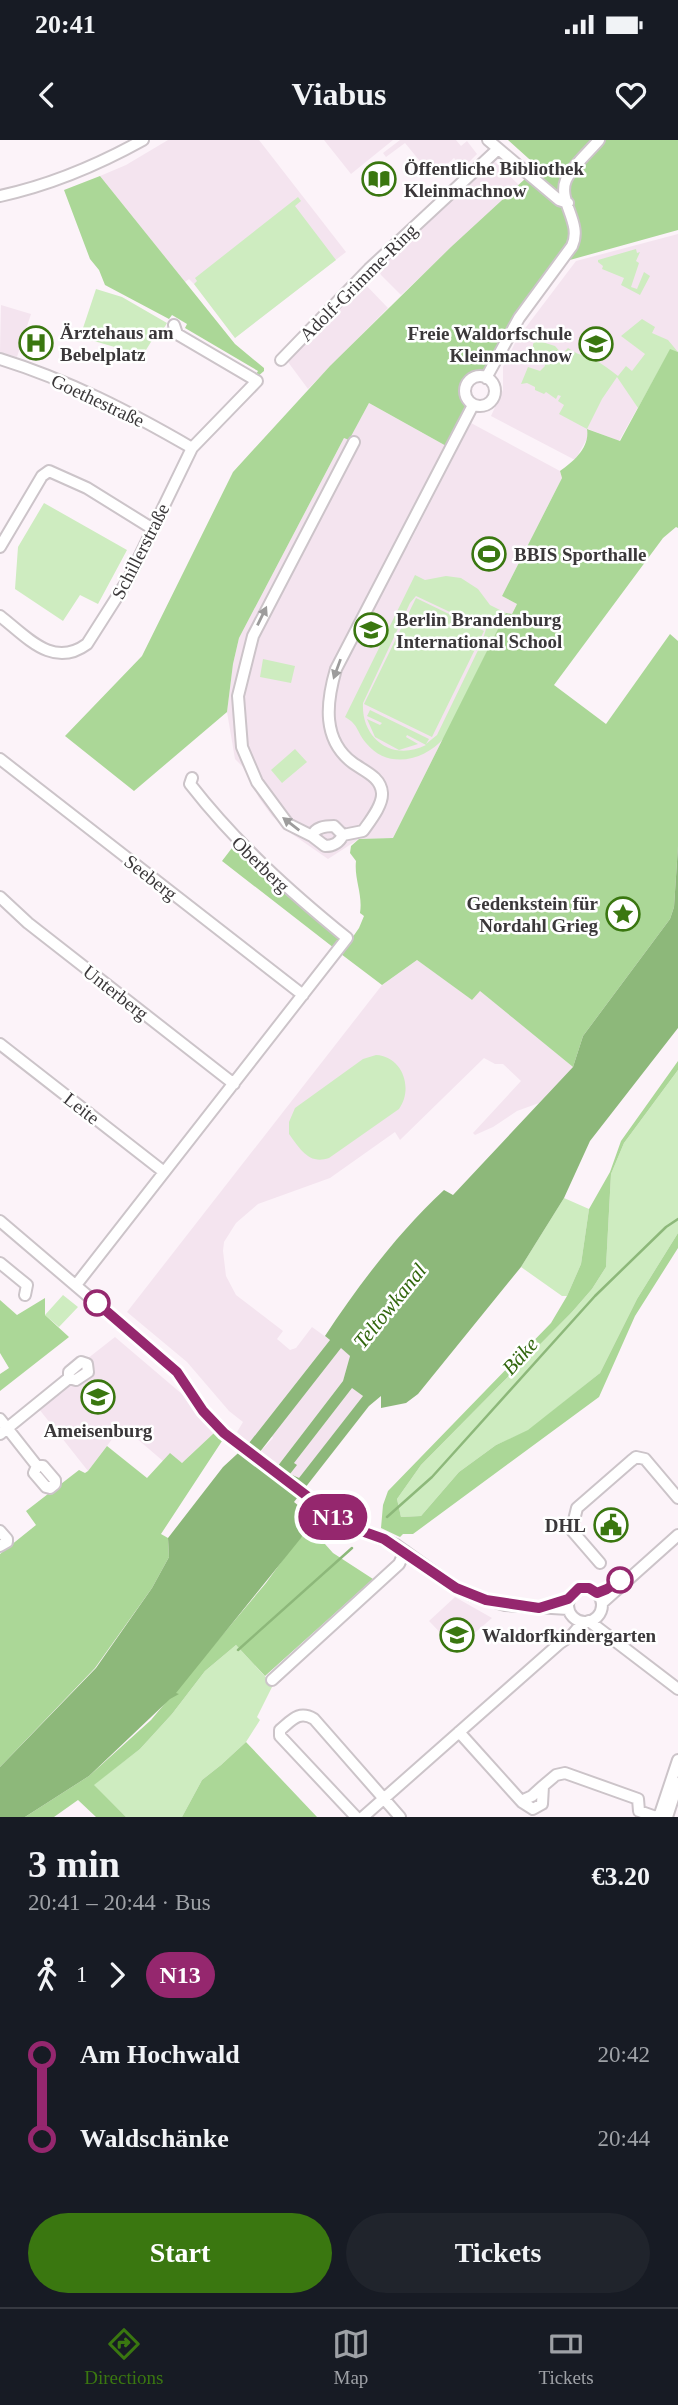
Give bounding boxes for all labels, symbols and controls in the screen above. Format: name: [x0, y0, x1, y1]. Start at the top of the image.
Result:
text: 20:41: [35, 10, 96, 39]
icon: back: [28, 76, 66, 114]
text: Viabus: [292, 76, 386, 112]
icon: heart: [612, 76, 650, 114]
place label: Öffentliche Bibliothek Kleinmachnow: [404, 158, 584, 201]
library icon: Öffentliche Bibliothek Kleinmachnow: [360, 160, 398, 198]
street label: Adolf-Grimme-Ring: [295, 219, 422, 345]
place label: Ärztehaus am Bebelplatz: [60, 322, 174, 365]
place label: Freie Waldorfschule Kleinmachnow: [408, 323, 572, 366]
hospital icon: Ärztehaus am Bebelplatz: [17, 324, 55, 362]
school or university icon: Freie Waldorfschule Kleinmachnow: [577, 325, 615, 363]
street label: Goethestraße: [48, 370, 148, 431]
street label: Schillerstraße: [107, 500, 174, 603]
sports icon: BBIS Sporthalle: [470, 535, 508, 573]
place label: BBIS Sporthalle: [514, 544, 647, 565]
one-way arrow: [256, 606, 268, 626]
place label: Berlin Brandenburg International School: [396, 609, 562, 652]
school or university icon: Berlin Brandenburg International School: [352, 611, 390, 649]
one-way arrow: [331, 658, 342, 679]
one-way arrow: [282, 816, 300, 831]
street label: Oberberg: [228, 832, 294, 897]
street label: Seeberg: [120, 850, 182, 905]
place label: Gedenkstein für Nordahl Grieg: [467, 893, 599, 936]
place icon: Gedenkstein für Nordahl Grieg: [604, 895, 642, 933]
street label: Unterberg: [79, 961, 153, 1025]
street label: Leite: [60, 1088, 104, 1129]
water label: Teltowkanal: [349, 1259, 431, 1353]
unlabelled marker: [84, 1290, 110, 1316]
water label: Bäke: [497, 1332, 543, 1380]
school or university icon: Ameisenburg: [79, 1378, 117, 1416]
place label: Ameisenburg: [44, 1420, 153, 1441]
line badge: N13: [293, 1494, 373, 1540]
text: N13: [312, 1504, 354, 1530]
public building icon: DHL: [592, 1506, 630, 1544]
place label: DHL: [545, 1515, 586, 1536]
unlabelled marker: [607, 1567, 633, 1593]
school or university icon: Waldorfkindergarten: [438, 1616, 476, 1654]
place label: Waldorfkindergarten: [482, 1625, 657, 1646]
text: 3 min: [28, 1843, 120, 1885]
text: €3.20: [592, 1862, 650, 1891]
text: 20:41 – 20:44 · Bus: [28, 1890, 211, 1915]
icon: walk: [28, 1956, 66, 1994]
icon: forward: [98, 1956, 136, 1994]
text: 1: [76, 1962, 88, 1987]
text: N13: [160, 1962, 201, 1988]
text: Am Hochwald: [80, 2040, 240, 2069]
text: 20:42: [598, 2042, 650, 2067]
text: Waldschänke: [80, 2124, 229, 2153]
text: 20:44: [598, 2126, 650, 2151]
button: Start: [28, 2213, 332, 2293]
button: Tickets: [346, 2213, 650, 2293]
tab: Directions: [84, 2325, 163, 2389]
tab: Map: [332, 2325, 370, 2389]
tab: Tickets: [538, 2325, 594, 2389]

